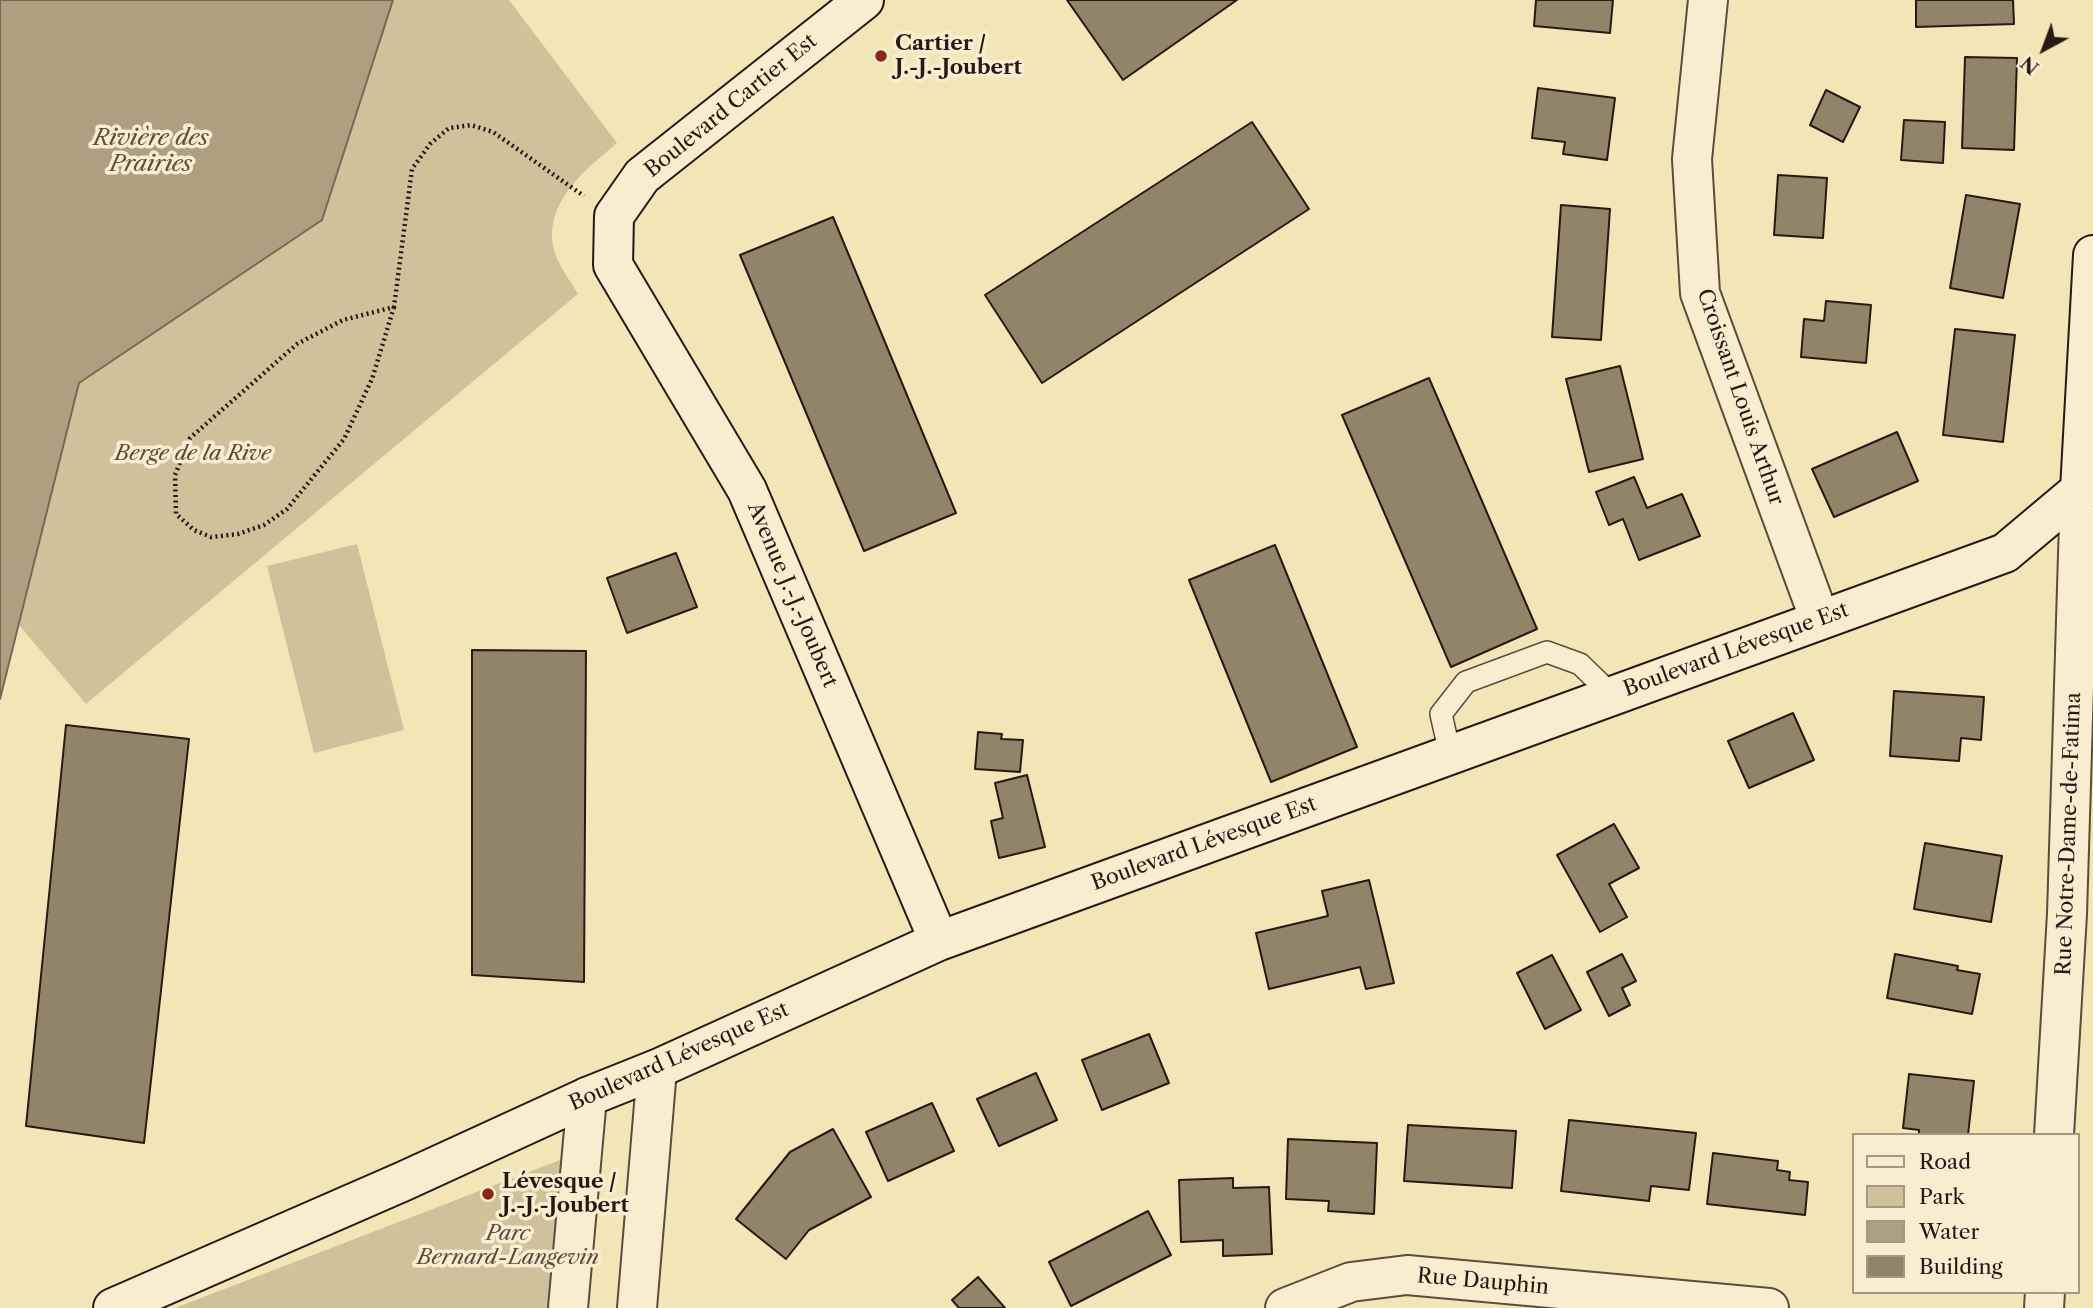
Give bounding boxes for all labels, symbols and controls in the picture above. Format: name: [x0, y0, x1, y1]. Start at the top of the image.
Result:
north arrow: [2009, 14, 2079, 84]
street label: Boulevard Cartier Est: [640, 29, 822, 183]
place label: Cartier / J.-J.-Joubert: [895, 31, 1022, 81]
marker: Cartier / J.-J.-Joubert: [873, 48, 889, 64]
text: N: [2016, 51, 2044, 79]
water label: Rivière des Prairies: [93, 124, 209, 178]
street label: Croissant Louis Arthur: [1691, 286, 1789, 508]
park label: Berge de la Rive: [115, 441, 271, 467]
street label: Avenue J.-J.-Joubert: [742, 499, 842, 691]
street label: Boulevard Lévesque Est: [1620, 598, 1852, 702]
street label: Rue Notre-Dame-de-Fatima: [2051, 692, 2087, 976]
street label: Boulevard Lévesque Est: [1088, 792, 1320, 896]
street label: Boulevard Lévesque Est: [565, 997, 793, 1117]
legend: [1852, 1133, 2079, 1294]
text: Road: [1919, 1149, 1971, 1174]
place label: Lévesque / J.-J.-Joubert: [502, 1169, 629, 1219]
text: Park: [1919, 1184, 1965, 1209]
marker: Lévesque / J.-J.-Joubert: [480, 1186, 496, 1202]
text: Water: [1919, 1219, 1979, 1244]
park label: Parc Bernard-Langevin: [417, 1221, 599, 1271]
text: Building: [1919, 1254, 2003, 1279]
street label: Rue Dauphin: [1416, 1264, 1550, 1300]

